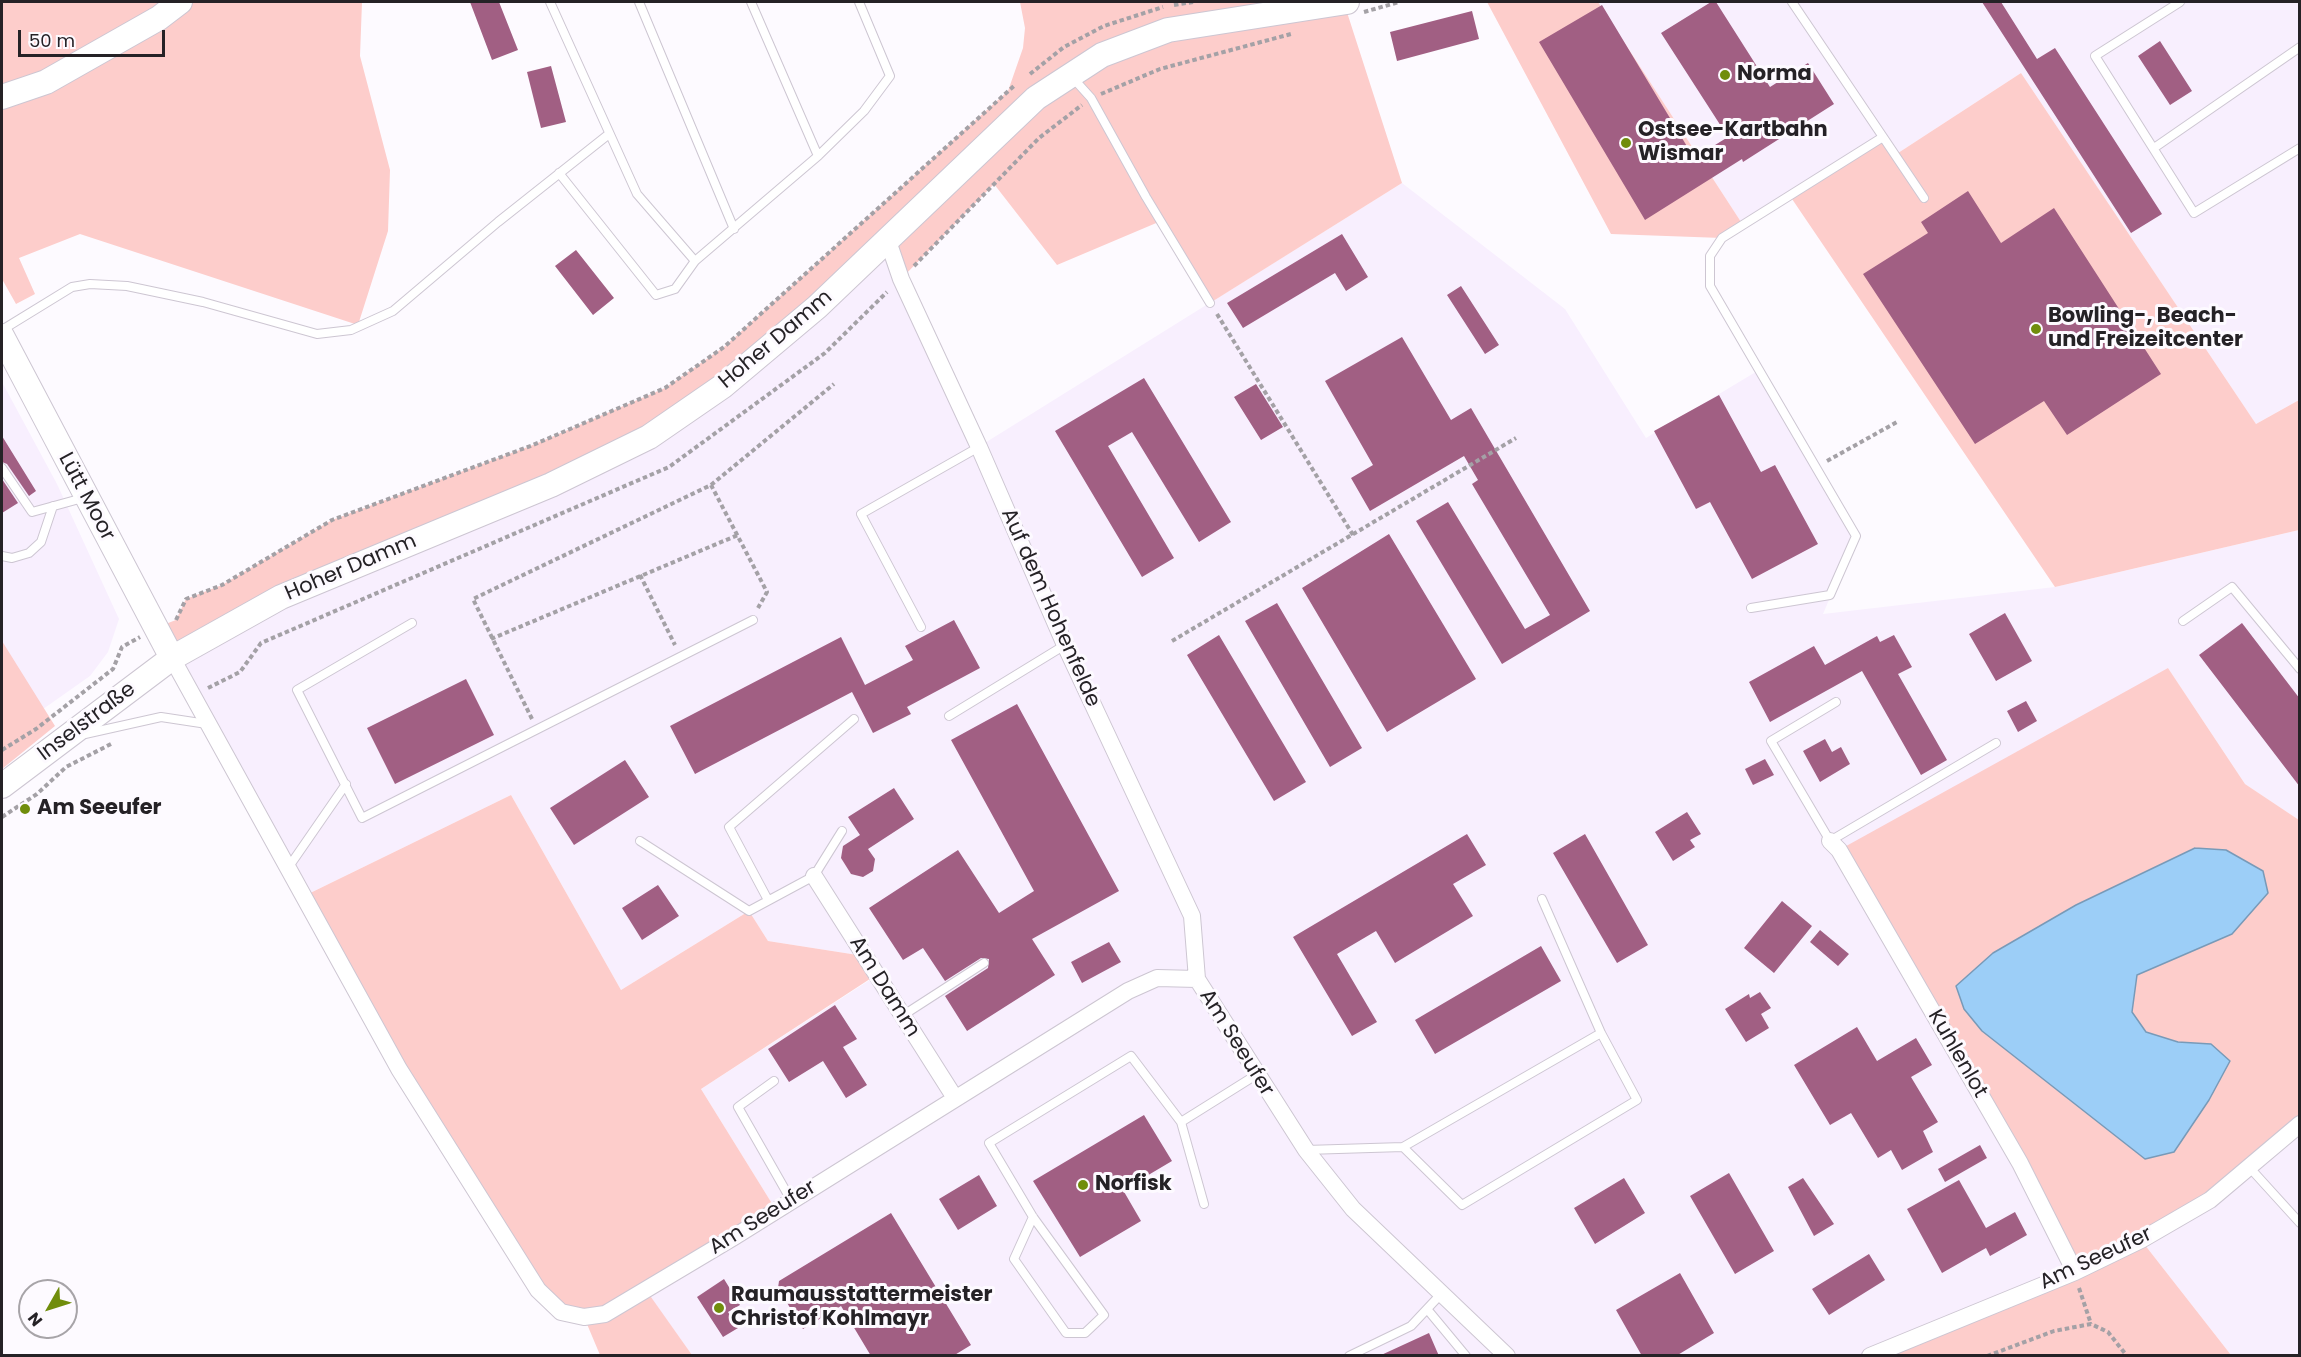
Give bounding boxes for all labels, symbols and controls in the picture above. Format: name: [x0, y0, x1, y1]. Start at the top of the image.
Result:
scale bar: [21, 18, 168, 56]
text: 50 m: [29, 28, 75, 53]
place label: Norma: [1737, 62, 1812, 88]
marker: Norma: [1718, 68, 1732, 82]
place label: Ostsee-Kartbahn Wismar: [1638, 118, 1828, 168]
marker: Ostsee-Kartbahn Wismar: [1619, 136, 1633, 150]
street label: Hoher Damm: [714, 285, 838, 395]
place label: Bowling-, Beach- und Freizeitcenter: [2048, 304, 2243, 354]
marker: Bowling-, Beach- und Freizeitcenter: [2029, 322, 2043, 336]
street label: Lütt Moor: [52, 449, 120, 545]
street label: Auf dem Hohenfelde: [995, 505, 1105, 711]
street label: Hoher Damm: [282, 529, 420, 607]
street label: Inselstraße: [33, 677, 141, 767]
place label: Am Seeufer: [37, 796, 162, 822]
marker: Am Seeufer: [18, 802, 32, 816]
street label: Am Damm: [843, 932, 925, 1042]
street label: Am Seeufer: [1193, 985, 1279, 1101]
street label: Kuhlenlot: [1922, 1006, 1992, 1102]
place label: Norfisk: [1095, 1172, 1172, 1198]
street label: Am Seeufer: [705, 1175, 821, 1261]
marker: Norfisk: [1076, 1178, 1090, 1192]
street label: Am Seeufer: [2036, 1222, 2156, 1296]
north arrow: [18, 1279, 78, 1339]
place label: Raumausstattermeister Christof Kohlmayr: [731, 1283, 992, 1333]
marker: Raumausstattermeister Christof Kohlmayr: [712, 1301, 726, 1315]
text: N: [22, 1307, 48, 1331]

